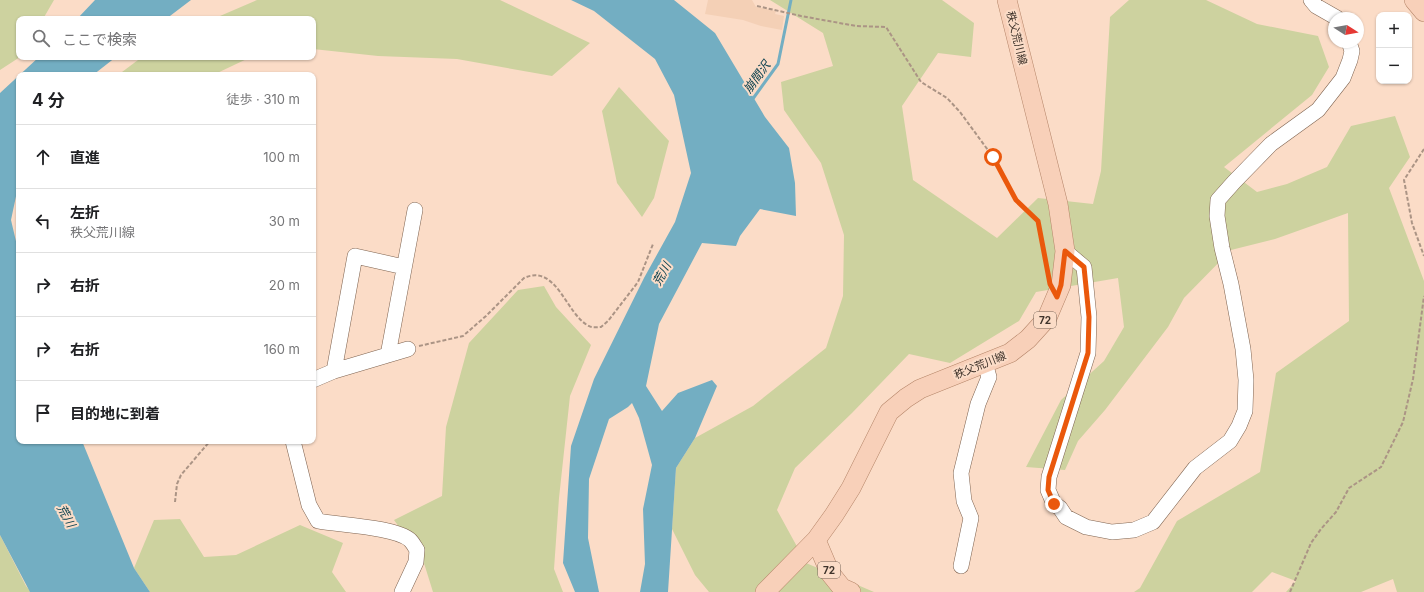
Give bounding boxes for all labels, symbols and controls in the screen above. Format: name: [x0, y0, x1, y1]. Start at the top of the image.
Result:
street label: 秩父荒川線: [1004, 10, 1030, 66]
north arrow: [1328, 12, 1364, 48]
map controls: [1376, 12, 1412, 84]
button: +: [1376, 12, 1412, 48]
search box: [16, 16, 316, 60]
icon: search: [30, 27, 52, 49]
text: ここで検索: [62, 30, 137, 49]
button: −: [1376, 48, 1412, 84]
water label: 崩間沢: [740, 56, 774, 96]
text: 4 分: [32, 90, 65, 110]
text: 徒歩 · 310 m: [226, 91, 300, 107]
icon: ahead: [32, 146, 54, 168]
text: 直進: [70, 148, 100, 167]
route start: [984, 148, 1002, 166]
text: 100 m: [263, 149, 300, 165]
text: 左折: [70, 203, 100, 222]
icon: left: [32, 210, 54, 232]
text: 30 m: [269, 213, 300, 229]
text: 秩父荒川線: [70, 224, 135, 240]
water label: 荒川: [649, 258, 675, 288]
icon: right: [32, 274, 54, 296]
text: 右折: [70, 276, 100, 295]
text: 20 m: [269, 277, 300, 293]
road number: 72: [1034, 312, 1056, 328]
icon: right: [32, 338, 54, 360]
text: 右折: [70, 340, 100, 359]
text: 160 m: [263, 341, 300, 357]
street label: 秩父荒川線: [952, 348, 1008, 382]
icon: arrive: [32, 402, 54, 424]
text: 目的地に到着: [70, 404, 160, 423]
route end: [1045, 495, 1063, 513]
water label: 荒川: [54, 502, 80, 532]
road number: 72: [818, 562, 840, 578]

